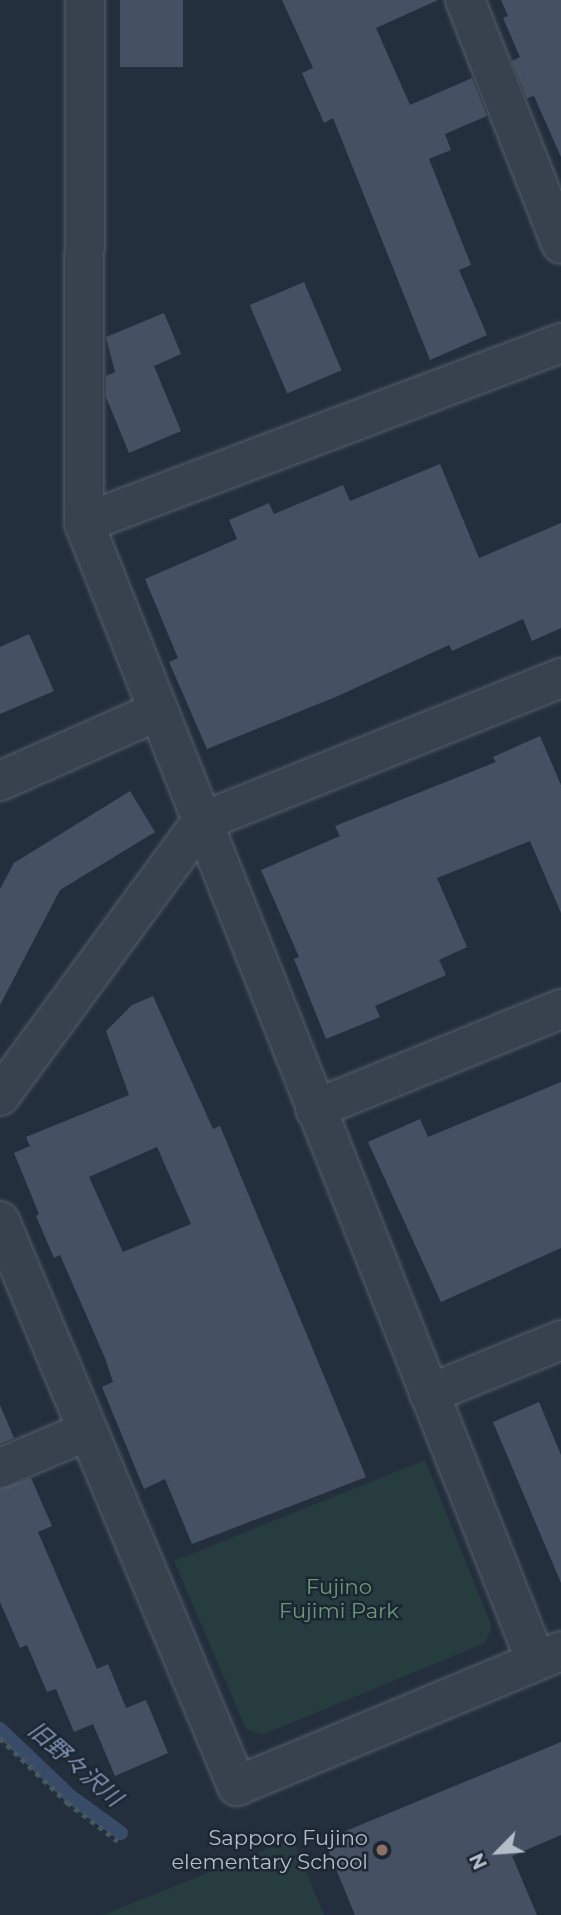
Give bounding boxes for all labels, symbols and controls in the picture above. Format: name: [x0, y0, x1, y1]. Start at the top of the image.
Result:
park label: Fujino Fujimi Park: [279, 1574, 399, 1624]
water label: 旧野々沢川: [23, 1716, 127, 1812]
north arrow: [463, 1817, 533, 1887]
place label: Sapporo Fujino elementary School: [171, 1825, 368, 1875]
marker: Sapporo Fujino elementary School: [374, 1842, 390, 1858]
text: N: [465, 1849, 492, 1873]

